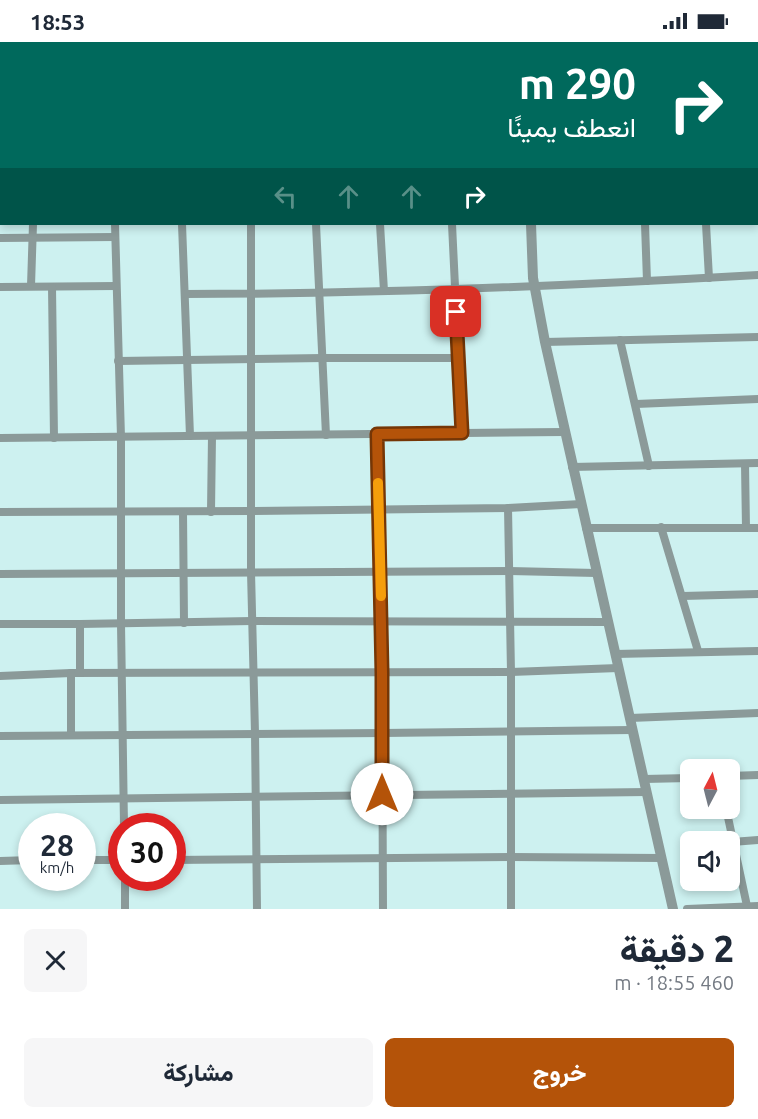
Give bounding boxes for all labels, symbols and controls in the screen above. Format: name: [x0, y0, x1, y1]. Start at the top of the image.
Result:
text: 18:53: [30, 9, 85, 34]
text: 290 m: [519, 60, 636, 107]
icon: right: [657, 66, 735, 144]
text: انعطف يمينًا: [507, 112, 636, 142]
icon: left: [269, 180, 302, 213]
icon: ahead: [332, 180, 365, 213]
icon: ahead: [395, 180, 428, 213]
icon: right: [458, 180, 491, 213]
pin: [430, 286, 481, 337]
icon: arrive: [439, 295, 472, 328]
north arrow: [680, 759, 740, 819]
map controls: [680, 759, 740, 891]
position arrow: [350, 762, 414, 826]
speed limit sign: 30: [108, 813, 186, 891]
text: 28: [40, 828, 74, 862]
button: sound: [680, 831, 740, 891]
text: km/h: [40, 859, 74, 876]
text: 2 دقيقة: [620, 928, 734, 969]
button: close: [24, 929, 87, 992]
text: 460 m · 18:55: [614, 971, 734, 994]
button: مشاركة: [24, 1038, 373, 1107]
button: خروج: [385, 1038, 734, 1107]

